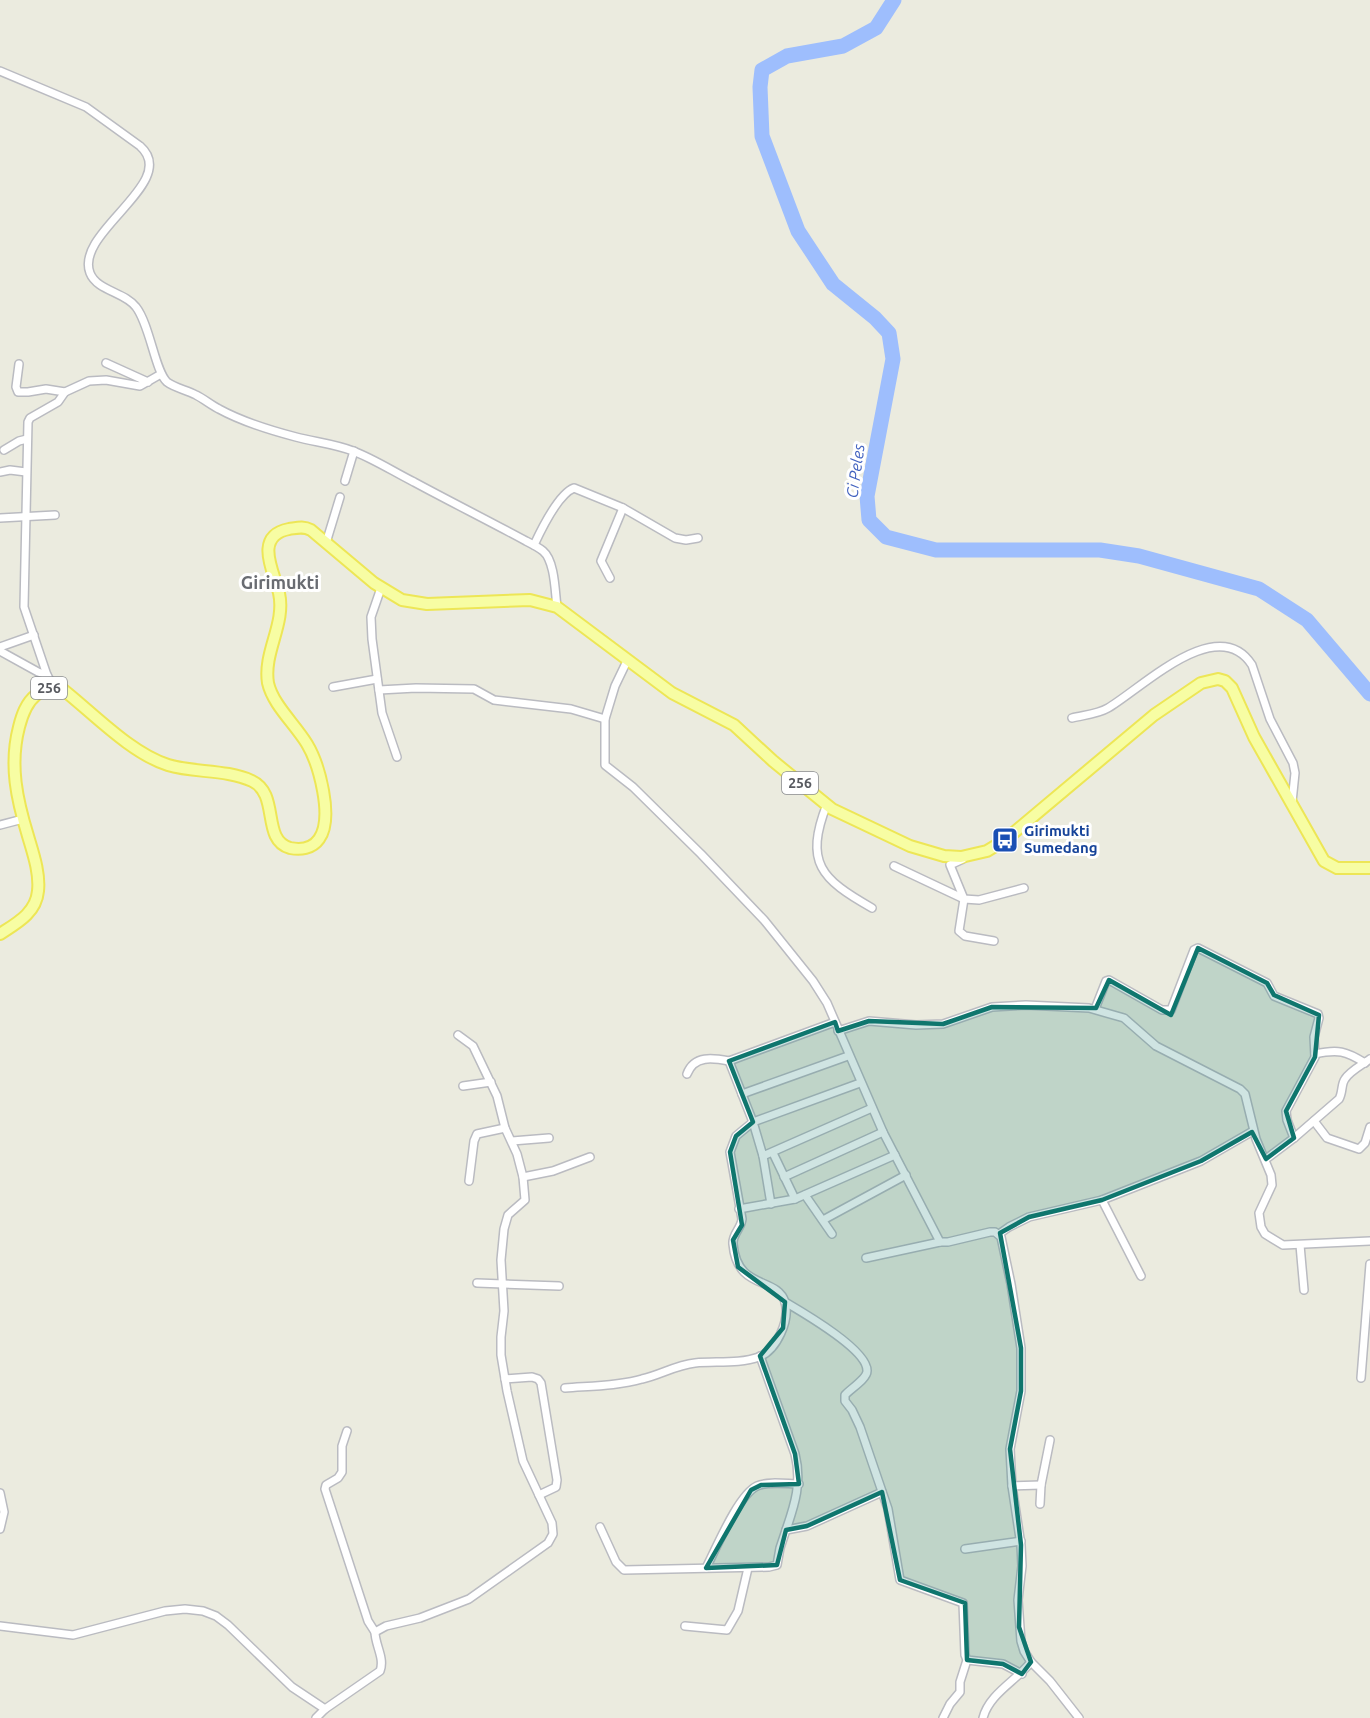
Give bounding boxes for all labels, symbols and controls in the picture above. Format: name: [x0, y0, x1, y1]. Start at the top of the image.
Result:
water label: Ci Peles: [842, 443, 868, 499]
district label: Girimukti: [241, 572, 319, 592]
road number: 256: [31, 677, 67, 699]
road number: 256: [782, 772, 818, 794]
place label: Girimukti Sumedang: [1024, 822, 1098, 856]
bus stop icon: Girimukti Sumedang: [990, 825, 1020, 855]

